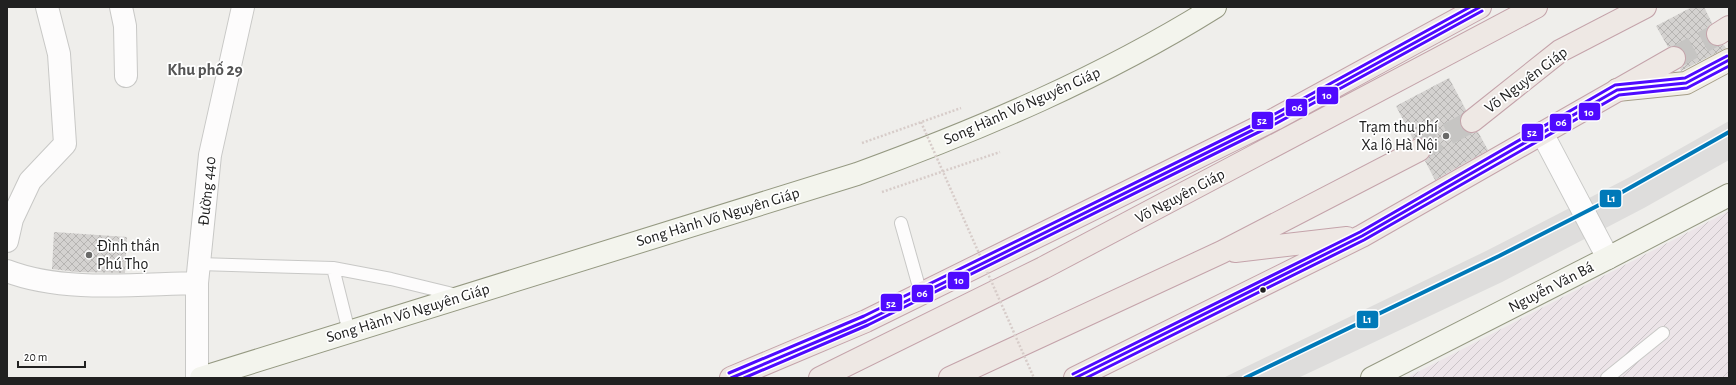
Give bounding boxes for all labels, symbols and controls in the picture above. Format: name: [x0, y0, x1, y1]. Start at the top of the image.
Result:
street label: Võ Nguyên Giáp: [1482, 44, 1571, 117]
district label: Khu phố 29: [167, 61, 243, 78]
street label: Song Hành Võ Nguyên Giáp: [941, 64, 1103, 149]
line badge: 10: [1316, 86, 1339, 105]
text: 10: [1322, 90, 1332, 101]
line badge: 06: [1285, 98, 1308, 117]
text: 06: [1291, 102, 1303, 113]
line badge: 10: [1578, 102, 1601, 121]
text: 10: [1584, 107, 1594, 118]
line badge: 52: [1251, 111, 1274, 130]
line badge: 06: [1549, 113, 1572, 132]
text: 52: [1257, 115, 1267, 126]
text: 06: [1555, 117, 1567, 128]
place label: Trạm thu phí Xa lộ Hà Nội: [1359, 119, 1438, 153]
line badge: 52: [1521, 123, 1544, 142]
text: 52: [1527, 127, 1537, 138]
marker: Trạm thu phí Xa lộ Hà Nội: [1441, 131, 1451, 141]
street label: Đường 440: [195, 156, 219, 226]
street label: Võ Nguyên Giáp: [1133, 166, 1228, 227]
street label: Song Hành Võ Nguyên Giáp: [635, 185, 802, 250]
line badge: L1: [1599, 189, 1622, 208]
text: L1: [1607, 193, 1615, 204]
place label: Đình thần Phú Thọ: [97, 238, 160, 272]
marker: Đình thần Phú Thọ: [84, 250, 94, 260]
street label: Nguyễn Văn Bá: [1505, 257, 1597, 316]
line badge: 10: [947, 271, 970, 290]
text: 10: [954, 275, 964, 286]
street label: Song Hành Võ Nguyên Giáp: [325, 281, 492, 346]
line badge: 06: [911, 284, 934, 303]
unlabelled marker: [1258, 285, 1268, 295]
text: 06: [916, 288, 928, 299]
line badge: 52: [880, 293, 903, 312]
text: 52: [886, 298, 896, 309]
line badge: L1: [1356, 310, 1379, 329]
text: L1: [1363, 314, 1371, 325]
scale bar: [18, 343, 85, 369]
text: 20 m: [24, 351, 47, 363]

